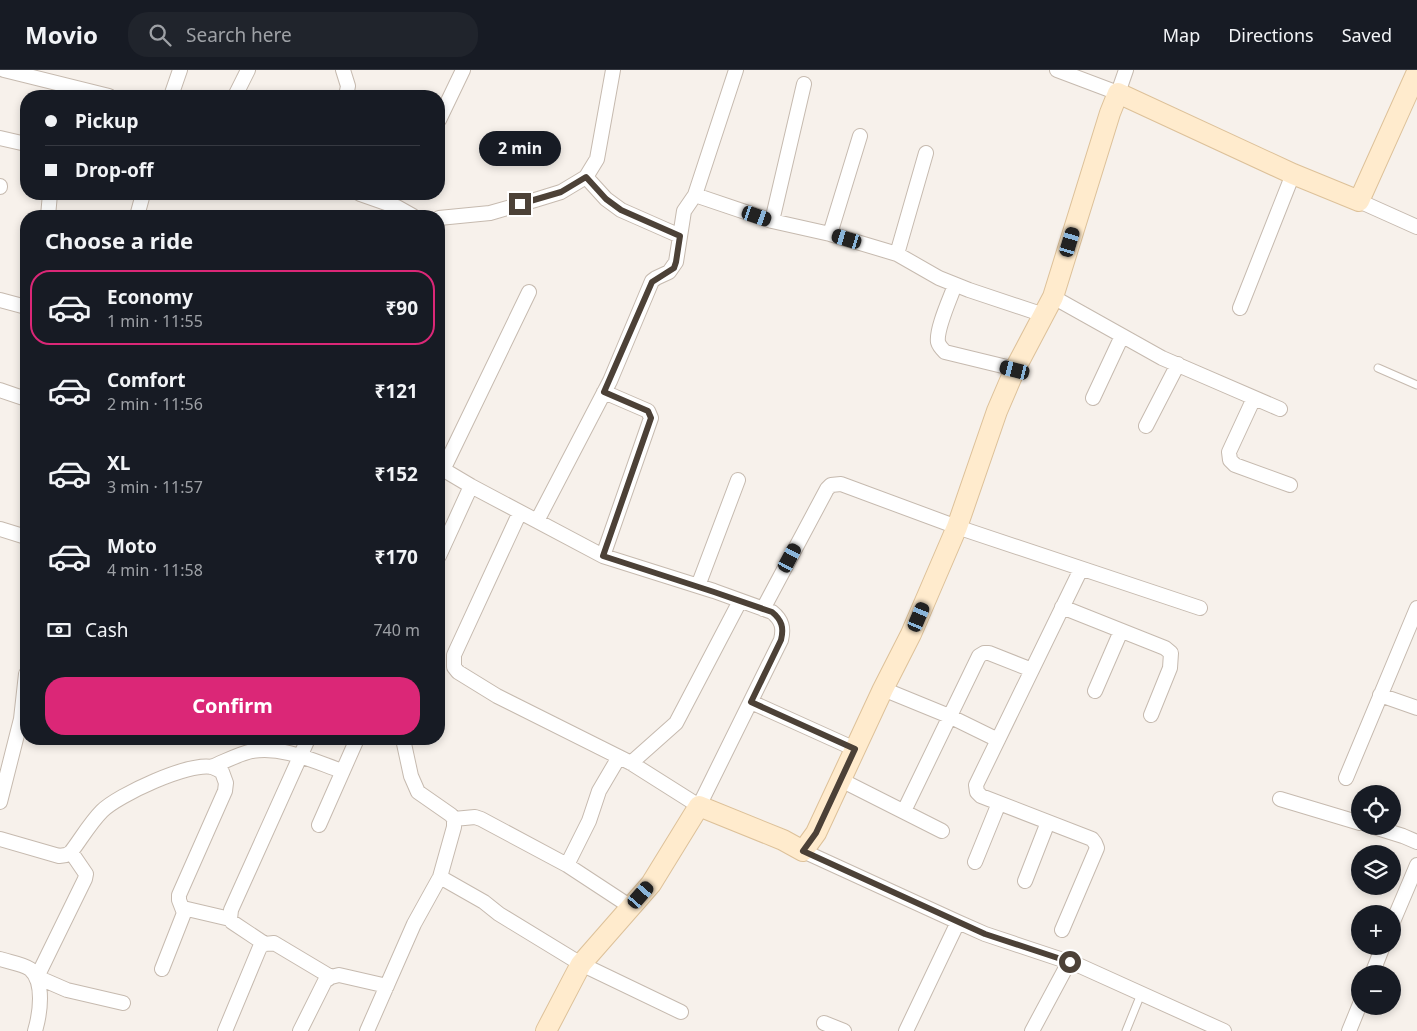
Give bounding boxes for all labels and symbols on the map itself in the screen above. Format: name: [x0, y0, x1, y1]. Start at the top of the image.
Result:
callout: 2 min: [479, 132, 561, 166]
route end: [509, 193, 531, 215]
car: [740, 204, 773, 228]
car: [1058, 225, 1081, 259]
car: [830, 227, 863, 251]
car: [998, 359, 1031, 381]
car: [776, 541, 803, 575]
car: [906, 600, 931, 634]
car: [625, 879, 656, 911]
route start: [1059, 951, 1081, 973]

